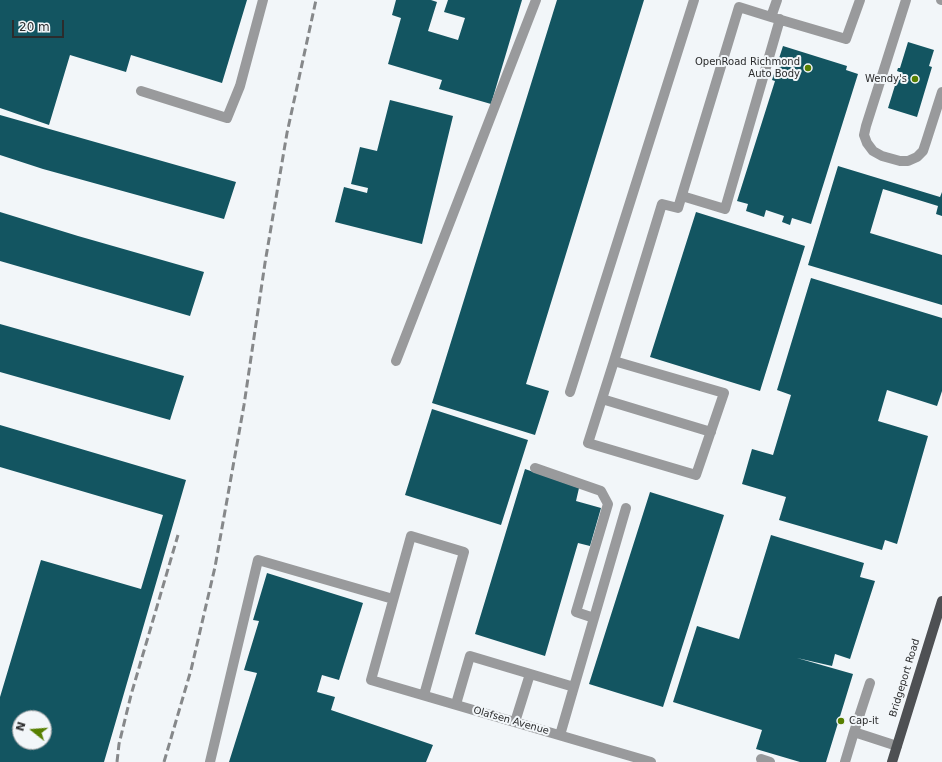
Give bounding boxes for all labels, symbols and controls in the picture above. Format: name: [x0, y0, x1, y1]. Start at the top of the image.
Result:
scale bar: [14, 12, 66, 38]
text: 20 m: [19, 20, 50, 34]
place label: OpenRoad Richmond Auto Body: [695, 56, 800, 80]
marker: OpenRoad Richmond Auto Body: [803, 63, 813, 73]
place label: Wendy's: [865, 73, 907, 85]
marker: Wendy's: [910, 74, 920, 84]
street label: Bridgeport Road: [887, 637, 923, 719]
street label: Olafsen Avenue: [472, 704, 550, 738]
north arrow: [12, 710, 52, 750]
place label: Cap-it: [849, 715, 879, 727]
marker: Cap-it: [836, 716, 846, 726]
text: N: [13, 720, 29, 733]

